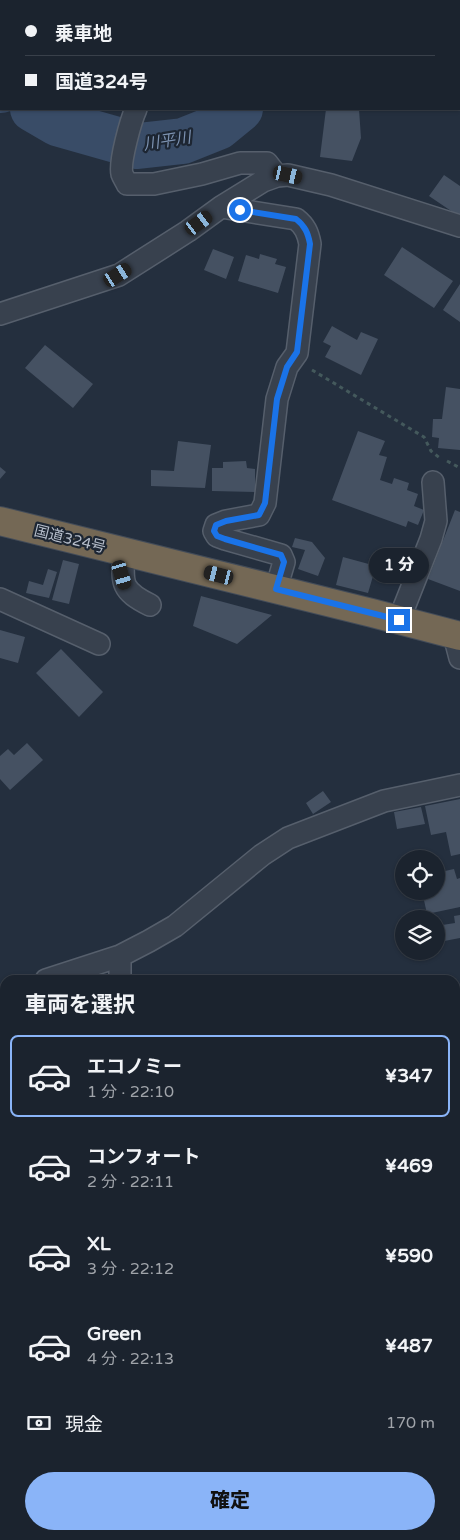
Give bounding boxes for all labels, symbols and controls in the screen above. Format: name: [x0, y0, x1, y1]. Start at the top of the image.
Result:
text: 乗車地: [55, 23, 112, 45]
text: 国道324号: [55, 71, 148, 93]
water label: 川平川: [142, 127, 194, 155]
car: [271, 164, 304, 186]
route start: [229, 199, 251, 221]
car: [182, 208, 215, 238]
car: [101, 261, 134, 289]
street label: 国道324号: [32, 521, 108, 557]
callout: 1 分: [369, 548, 429, 582]
text: 1 分: [384, 555, 414, 575]
car: [110, 558, 133, 592]
car: [202, 564, 235, 586]
route end: [388, 609, 410, 631]
map controls: [395, 850, 445, 960]
button: locate: [395, 850, 445, 900]
button: layers: [395, 910, 445, 960]
text: 車両を選択: [25, 992, 135, 1018]
icon: car: [27, 1054, 72, 1099]
text: エコノミー: [87, 1056, 182, 1078]
text: ¥347: [385, 1065, 433, 1087]
text: 1 分 · 22:10: [87, 1082, 174, 1102]
icon: car: [27, 1144, 72, 1189]
text: コンフォート: [87, 1146, 200, 1168]
text: ¥469: [385, 1155, 433, 1177]
text: 2 分 · 22:11: [87, 1172, 174, 1192]
text: XL: [87, 1233, 111, 1255]
icon: car: [27, 1234, 72, 1279]
text: ¥590: [385, 1245, 433, 1267]
text: 3 分 · 22:12: [87, 1259, 174, 1279]
text: Green: [87, 1323, 141, 1345]
icon: car: [27, 1324, 72, 1369]
text: ¥487: [385, 1335, 433, 1357]
text: 4 分 · 22:13: [87, 1349, 174, 1369]
icon: cash: [25, 1409, 53, 1437]
text: 170 m: [386, 1413, 435, 1433]
text: 現金: [65, 1414, 103, 1436]
button: 確定: [25, 1472, 435, 1530]

